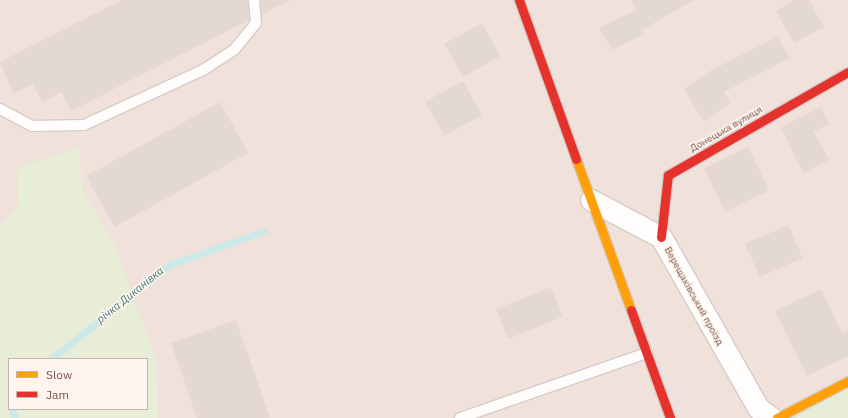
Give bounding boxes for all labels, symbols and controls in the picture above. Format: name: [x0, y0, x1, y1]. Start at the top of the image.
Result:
street label: Донецька вулиця: [688, 103, 764, 155]
street label: Верещаківський проїзд: [662, 245, 726, 347]
water label: річка Диканівка: [94, 264, 166, 326]
legend: [8, 358, 148, 410]
text: Slow: [46, 367, 72, 382]
text: Jam: [46, 387, 69, 402]

